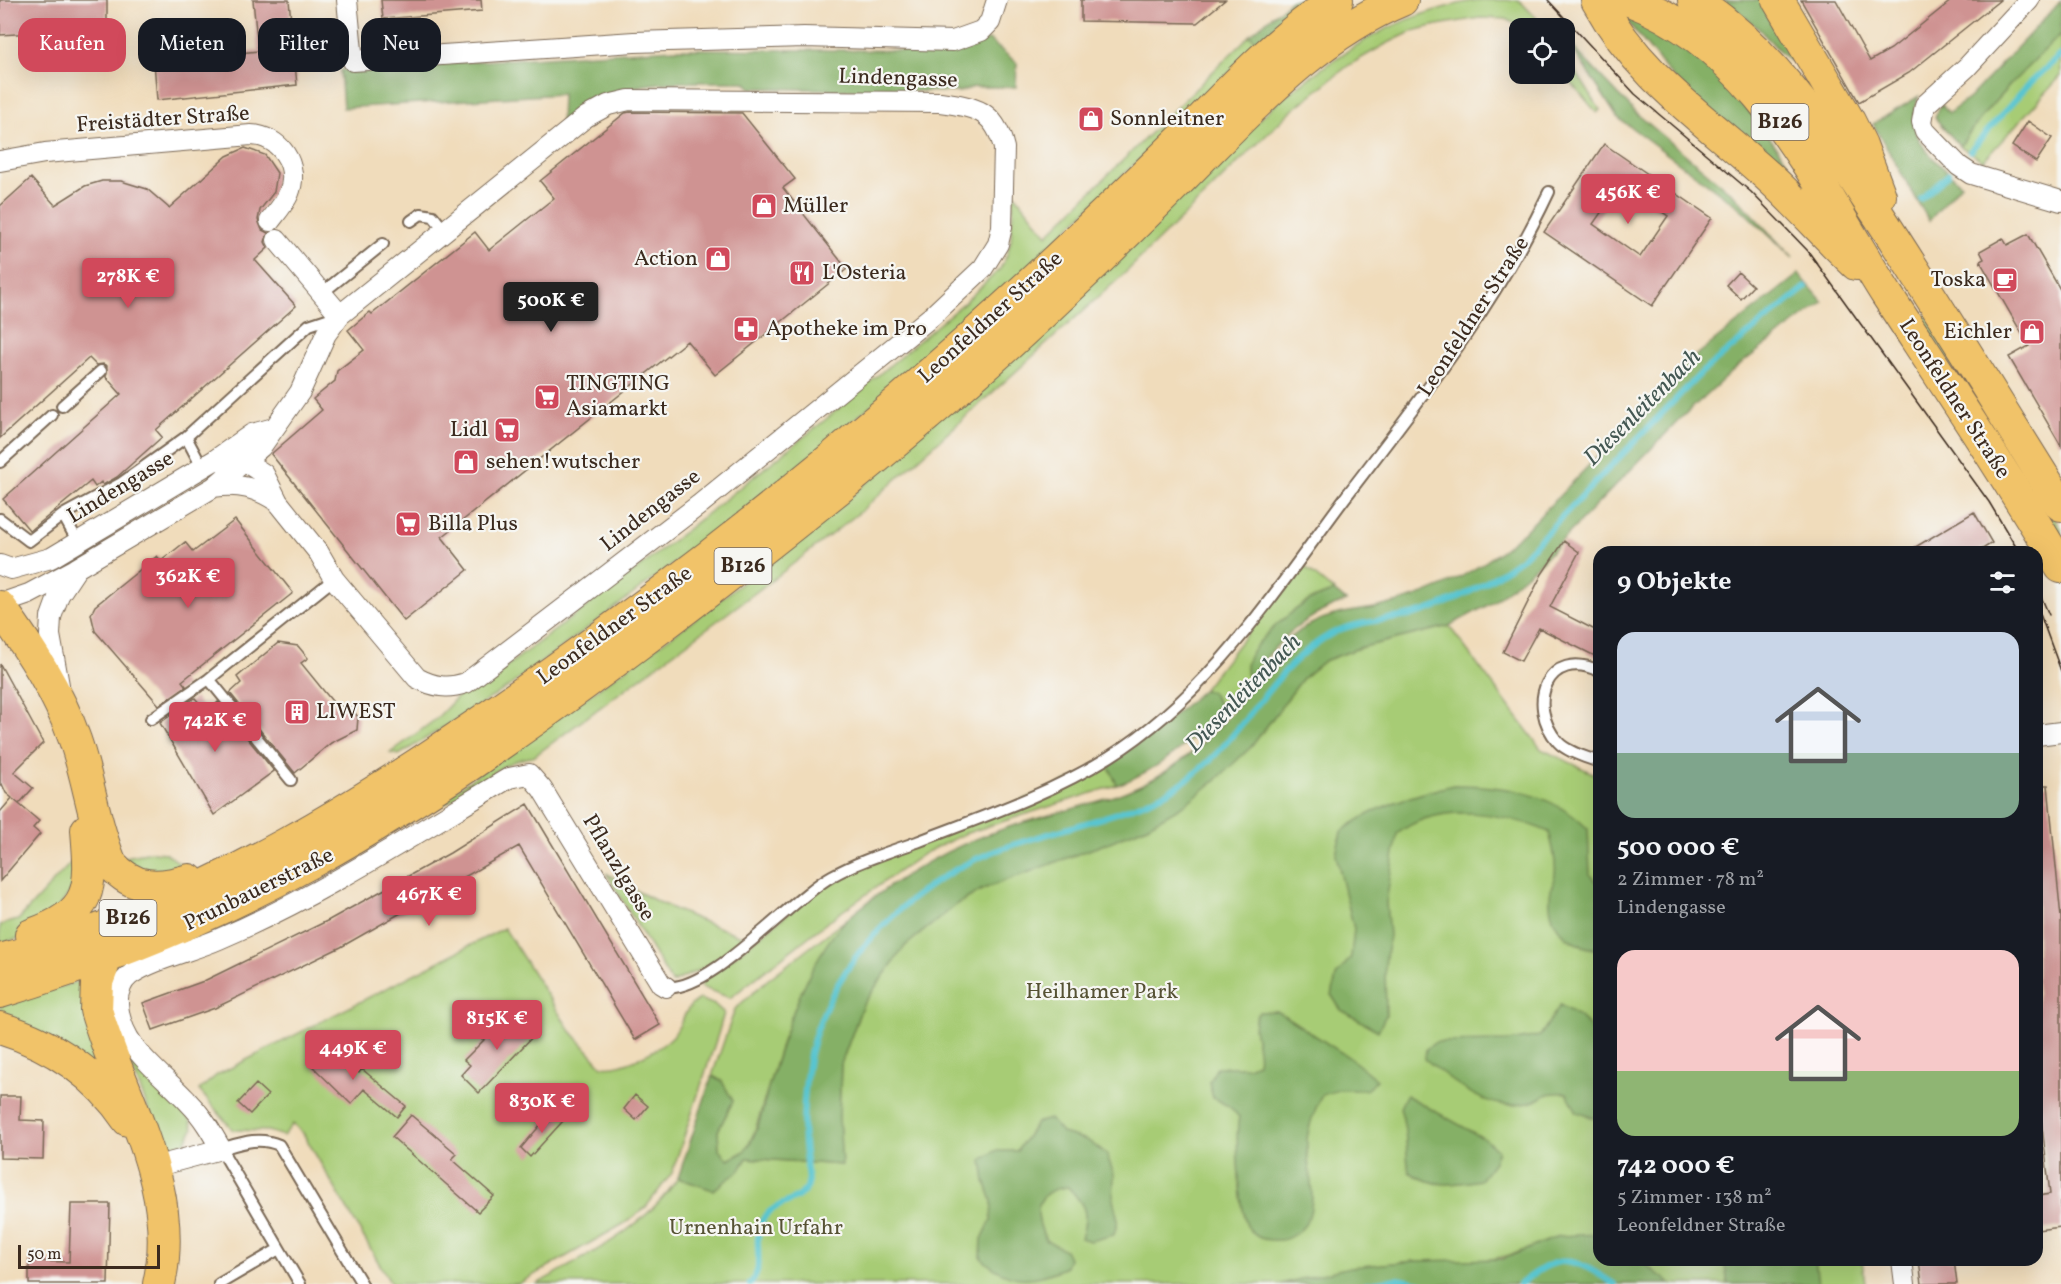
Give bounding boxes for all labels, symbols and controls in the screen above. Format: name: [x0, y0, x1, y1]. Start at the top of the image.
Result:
chip: Kaufen: [18, 18, 126, 72]
chip: Mieten: [138, 18, 246, 72]
chip: Filter: [258, 18, 349, 72]
chip: Neu: [361, 18, 441, 72]
map controls: [1509, 18, 1575, 84]
button: locate: [1509, 18, 1575, 84]
street label: Lindengasse: [838, 61, 958, 97]
street label: Freistädter Straße: [75, 98, 251, 142]
shop icon: Sonnleitner: [1076, 104, 1106, 134]
place label: Sonnleitner: [1110, 104, 1224, 135]
road number: B126: [1752, 104, 1808, 140]
pin: 456K €: [1579, 174, 1677, 225]
text: 456K €: [1595, 179, 1661, 207]
shop icon: Müller: [749, 191, 779, 221]
place label: Müller: [783, 191, 848, 222]
street label: Leonfeldner Straße: [1411, 231, 1537, 403]
place label: Action: [634, 244, 698, 275]
shop icon: Action: [703, 244, 733, 274]
street label: Leonfeldner Straße: [912, 244, 1070, 392]
pin: 278K €: [79, 258, 177, 309]
restaurant icon: L'Osteria: [787, 258, 817, 288]
place label: L'Osteria: [822, 258, 907, 289]
text: 278K €: [96, 263, 160, 291]
place label: Toska: [1931, 265, 1986, 296]
cafe icon: Toska: [1990, 265, 2020, 295]
pin: 500K €: [502, 282, 600, 333]
text: 500K €: [517, 287, 585, 315]
street label: Leonfeldner Straße: [1891, 313, 2017, 485]
pharmacy icon: Apotheke im Pro: [731, 314, 761, 344]
place label: Apotheke im Pro: [766, 314, 927, 345]
place label: Eichler: [1944, 317, 2012, 348]
shop icon: Eichler: [2017, 317, 2047, 347]
water label: Diesenleitenbach: [1576, 341, 1710, 475]
place label: TINGTING Asiamarkt: [566, 369, 670, 425]
supermarket icon: TINGTING Asiamarkt: [532, 382, 562, 412]
place label: Lidl: [450, 415, 488, 446]
supermarket icon: Lidl: [492, 415, 522, 445]
street label: Lindengasse: [62, 444, 180, 532]
shop icon: sehen!wutscher: [451, 447, 481, 477]
place label: sehen!wutscher: [486, 447, 640, 478]
street label: Lindengasse: [594, 462, 708, 560]
supermarket icon: Billa Plus: [393, 509, 423, 539]
place label: Billa Plus: [428, 509, 518, 540]
road number: B126: [714, 548, 771, 584]
pin: 362K €: [139, 558, 237, 609]
street label: Leonfeldner Straße: [531, 559, 699, 693]
text: 362K €: [156, 563, 220, 591]
text: 9 Objekte: [1617, 564, 1732, 600]
icon: filters: [1986, 566, 2019, 599]
water label: Diesenleitenbach: [1178, 627, 1310, 761]
icon: home: [1764, 671, 1872, 779]
building icon: LIWEST: [282, 697, 312, 727]
place label: LIWEST: [316, 697, 396, 728]
pin: 742K €: [166, 702, 264, 753]
text: 742K €: [183, 707, 247, 735]
street label: Pflanzlgasse: [574, 809, 662, 927]
text: 500 000 €: [1617, 830, 1740, 866]
street label: Prunbauerstraße: [179, 840, 339, 940]
text: 2 Zimmer · 78 m²: [1617, 866, 1764, 894]
pin: 467K €: [380, 876, 478, 927]
text: 467K €: [396, 881, 462, 909]
text: Lindengasse: [1617, 894, 1726, 922]
road number: B126: [100, 900, 156, 936]
park label: Heilhamer Park: [1026, 977, 1178, 1008]
icon: home: [1764, 989, 1872, 1097]
pin: 815K €: [448, 1000, 546, 1051]
text: 815K €: [466, 1005, 528, 1033]
pin: 449K €: [304, 1030, 402, 1081]
text: 449K €: [319, 1035, 387, 1063]
pin: 830K €: [493, 1083, 591, 1134]
text: 830K €: [509, 1088, 575, 1116]
text: 742 000 €: [1617, 1148, 1735, 1184]
text: 5 Zimmer · 138 m²: [1617, 1184, 1772, 1212]
text: Leonfeldner Straße: [1617, 1212, 1785, 1240]
park label: Urnenhain Urfahr: [669, 1213, 843, 1244]
scale bar: [18, 1242, 160, 1270]
text: 50 m: [27, 1244, 61, 1266]

